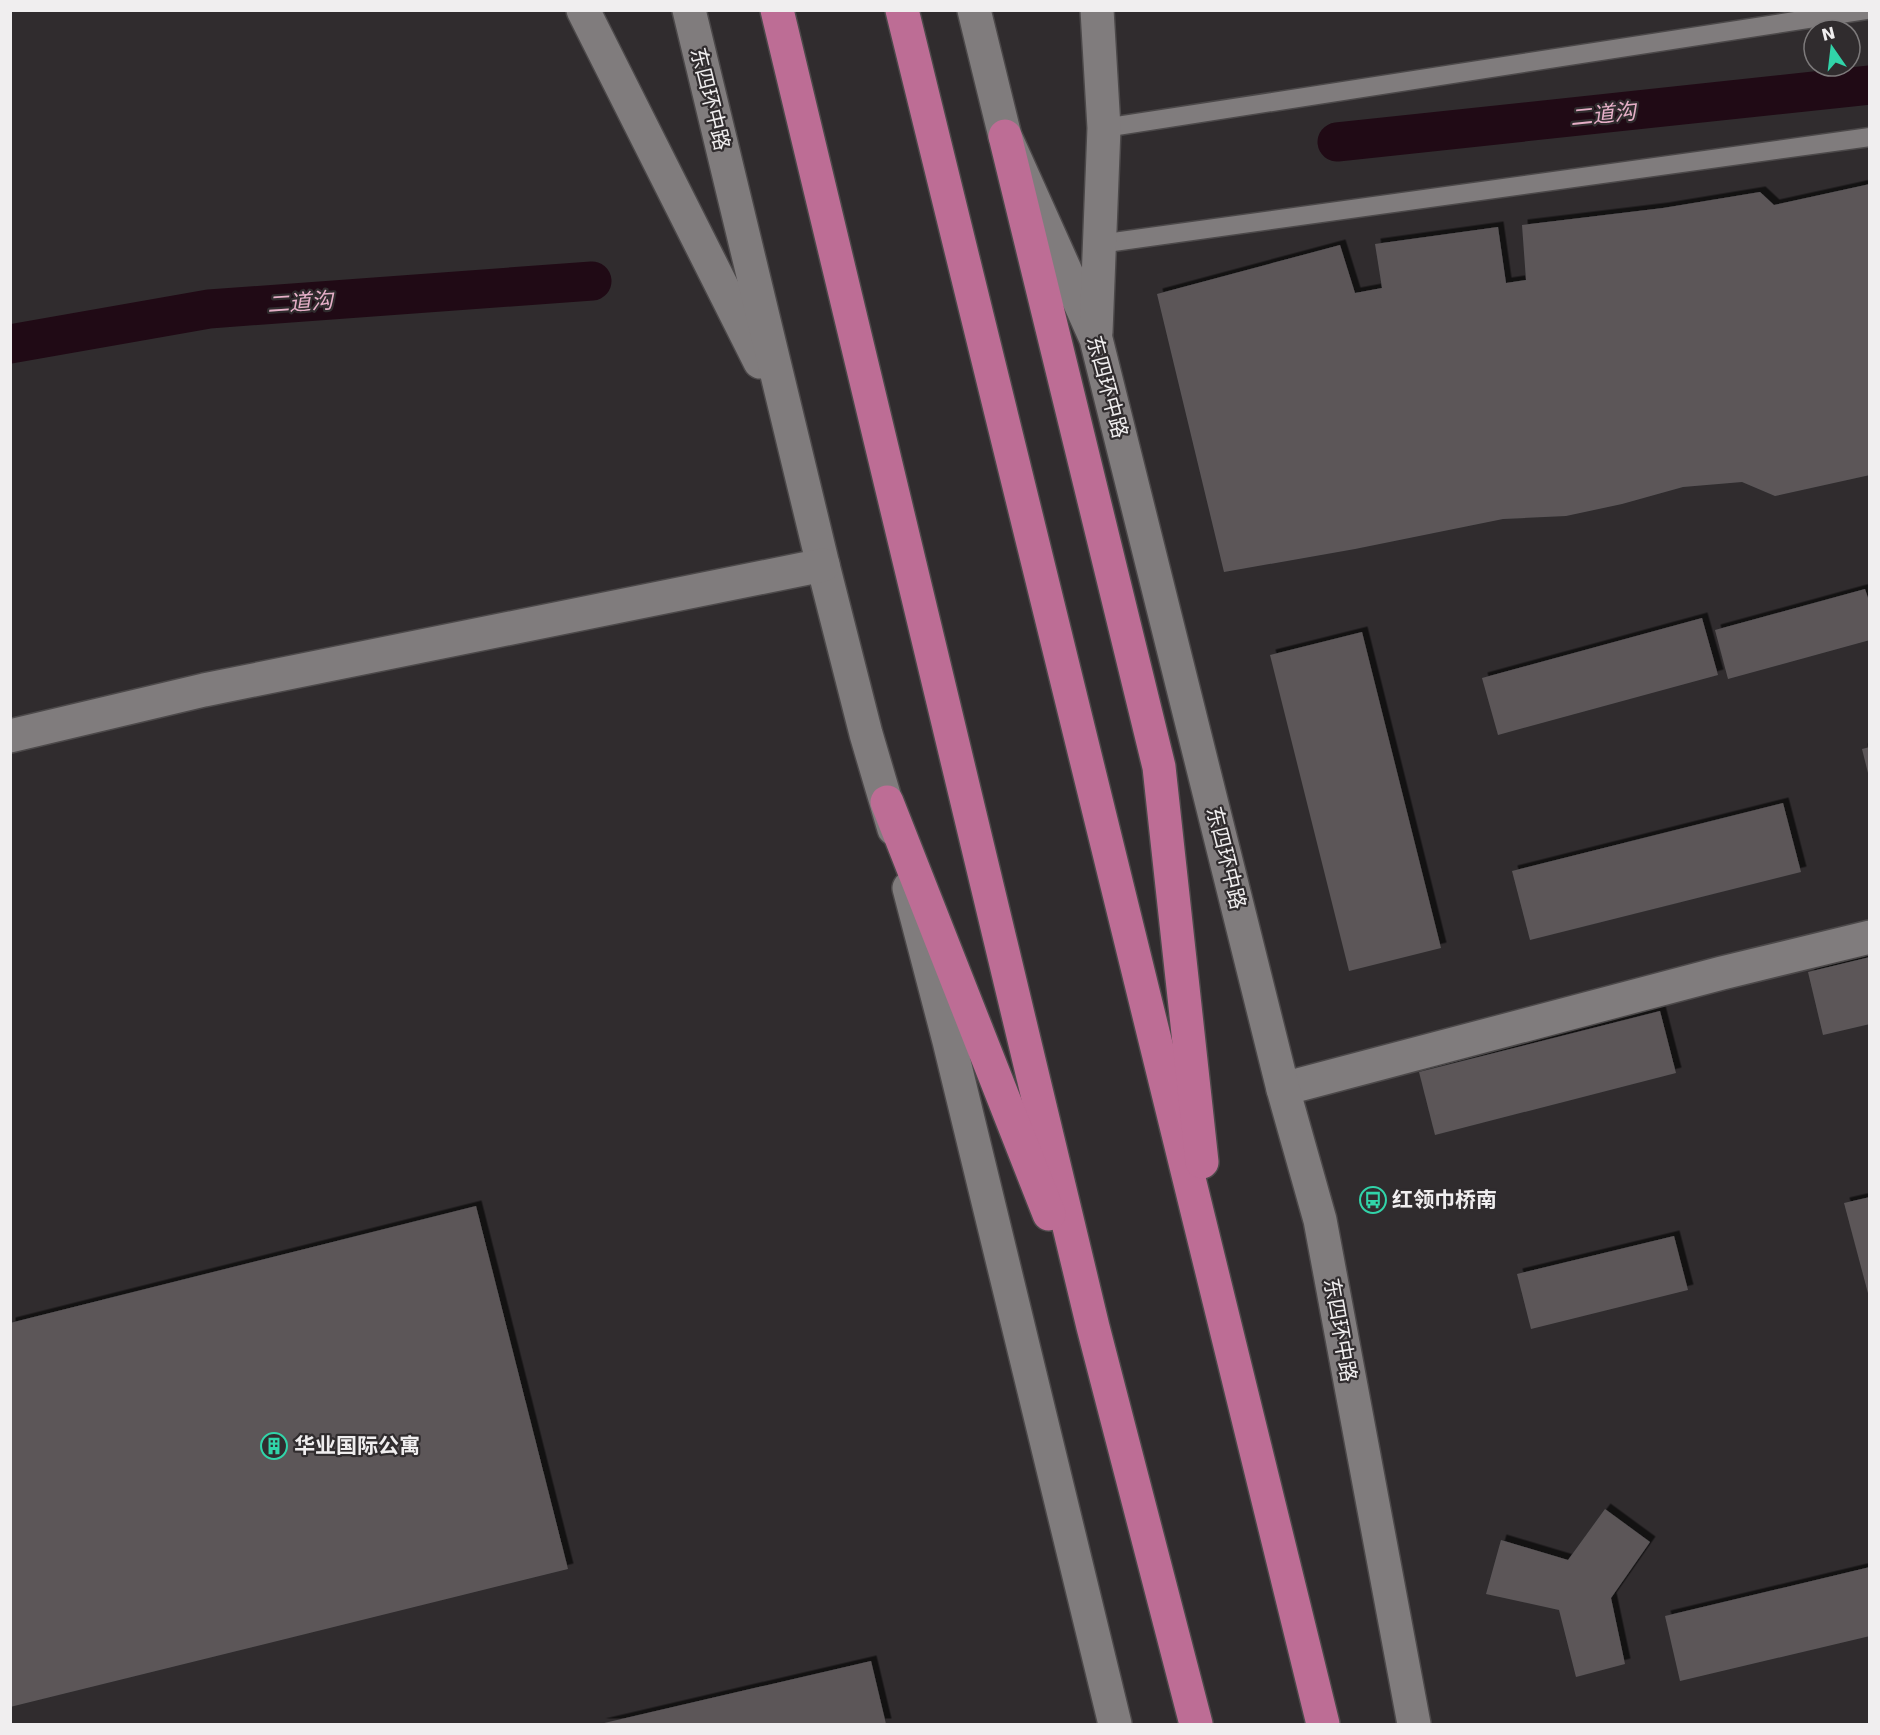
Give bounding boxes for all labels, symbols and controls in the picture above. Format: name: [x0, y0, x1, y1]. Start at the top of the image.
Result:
north arrow: [1802, 18, 1862, 78]
text: N: [1820, 23, 1837, 45]
street label: 东四环中路: [686, 45, 734, 153]
water label: 二道沟: [1569, 98, 1639, 130]
water label: 二道沟: [266, 288, 336, 317]
street label: 东四环中路: [1082, 333, 1132, 441]
street label: 东四环中路: [1202, 804, 1250, 912]
bus stop icon: 红领巾桥南: [1358, 1185, 1388, 1215]
place label: 红领巾桥南: [1392, 1188, 1497, 1212]
street label: 东四环中路: [1319, 1276, 1361, 1384]
building icon: 华业国际公寓: [259, 1431, 289, 1461]
place label: 华业国际公寓: [294, 1434, 420, 1458]

